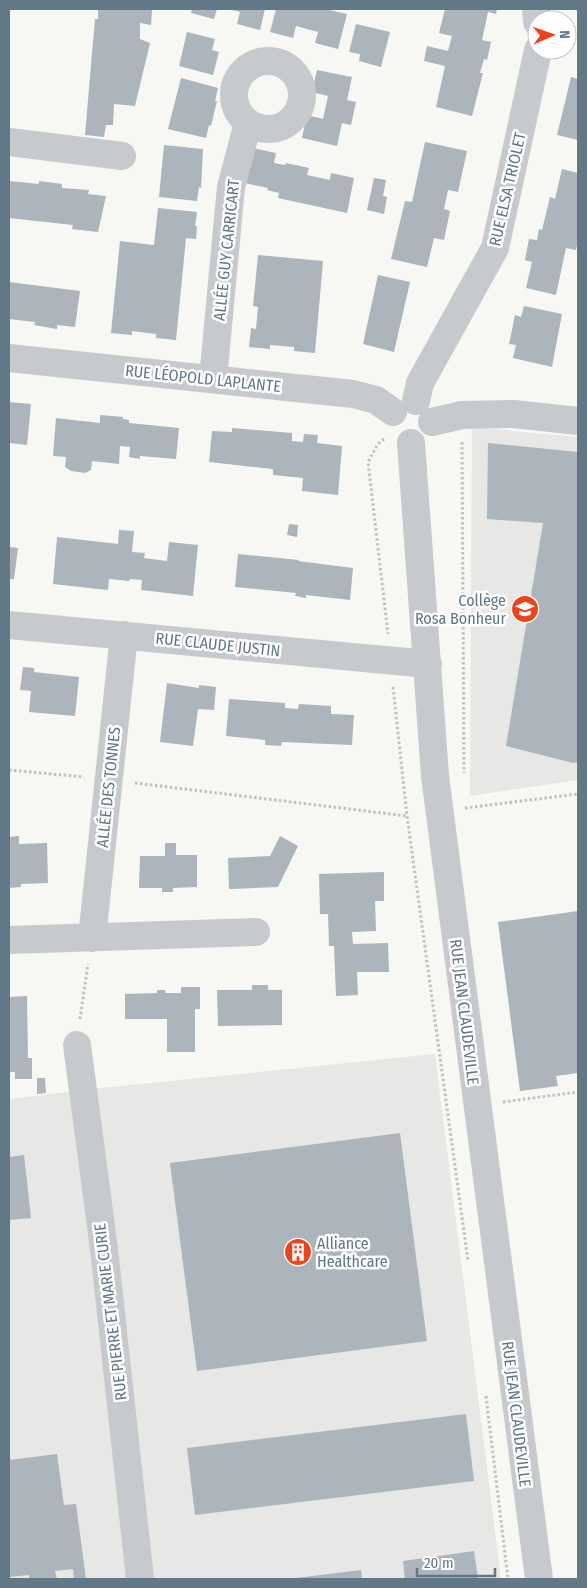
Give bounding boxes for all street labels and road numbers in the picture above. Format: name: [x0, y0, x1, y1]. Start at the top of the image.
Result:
street label: RUE ELSA TRIOLET: [485, 130, 530, 248]
street label: ALLÉE GUY CARRICART: [210, 178, 243, 322]
street label: RUE LÉOPOLD LAPLANTE: [124, 361, 282, 396]
street label: RUE CLAUDE JUSTIN: [155, 629, 281, 660]
street label: ALLÉE DES TONNES: [93, 726, 124, 848]
street label: RUE JEAN CLAUDEVILLE: [446, 938, 483, 1086]
street label: RUE PIERRE ET MARIE CURIE: [90, 1222, 131, 1402]
street label: RUE JEAN CLAUDEVILLE: [498, 1340, 535, 1488]

